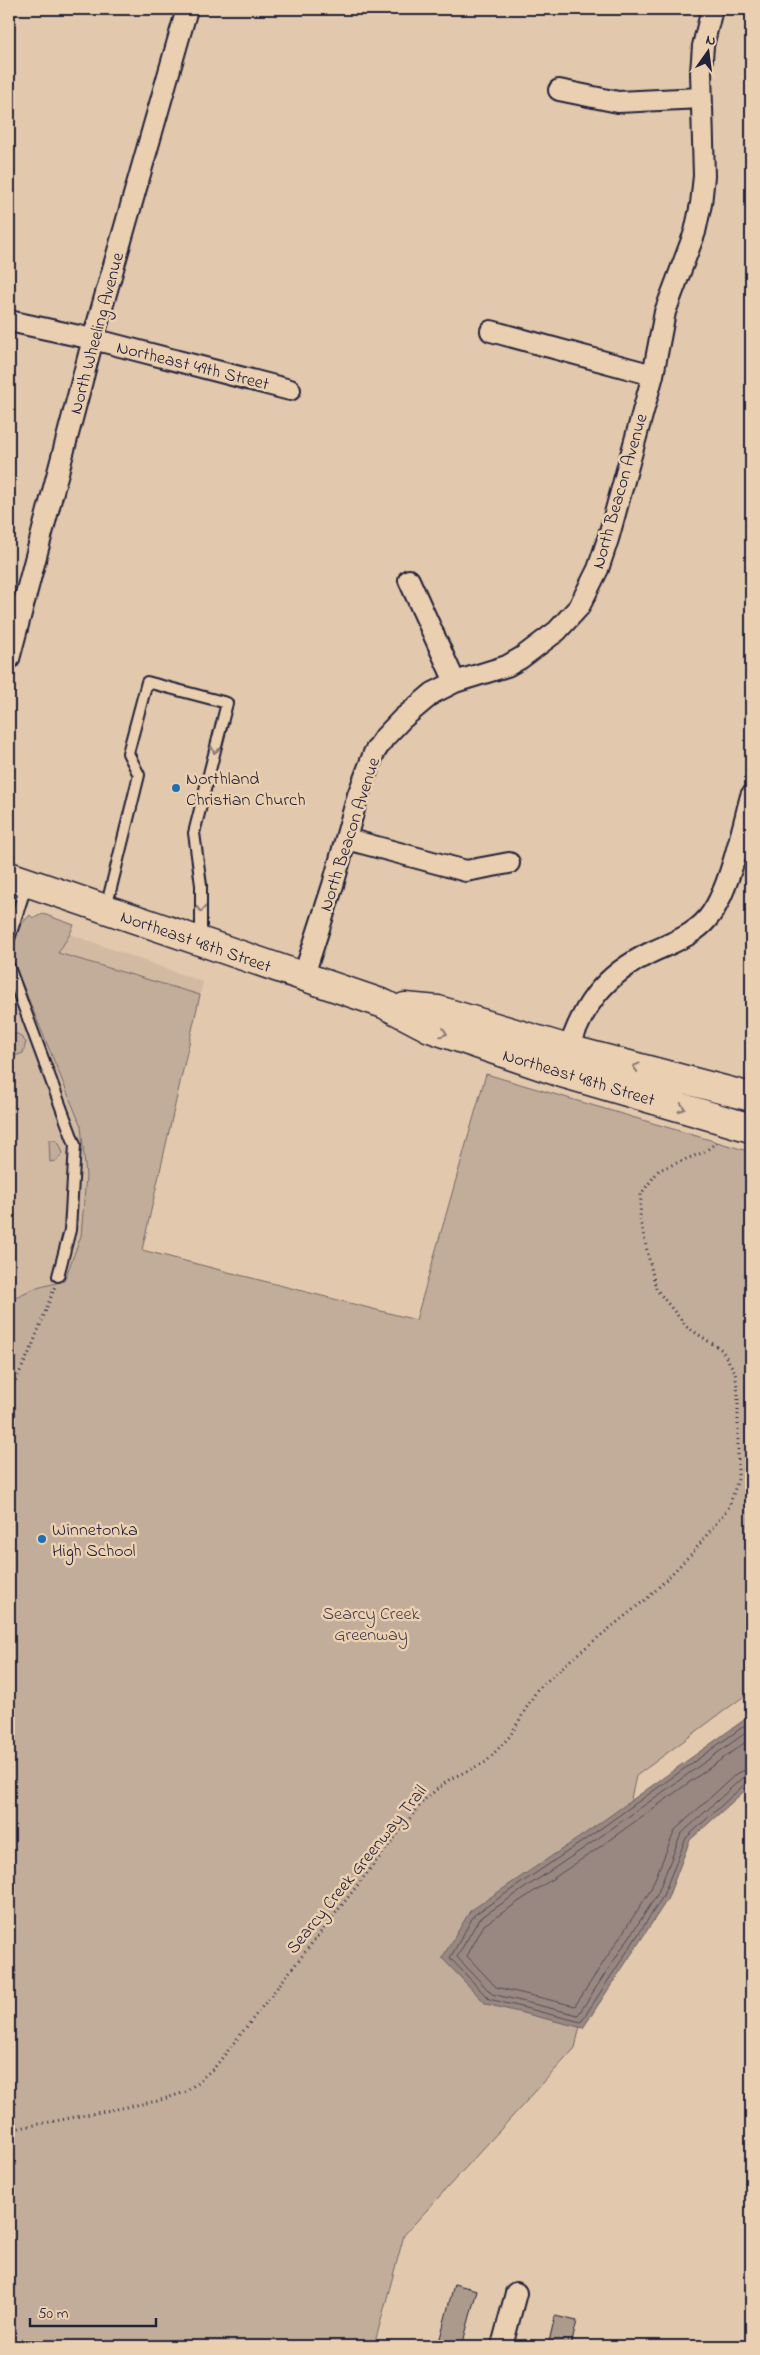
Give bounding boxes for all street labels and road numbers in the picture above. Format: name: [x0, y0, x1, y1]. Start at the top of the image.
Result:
street label: North Wheeling Avenue: [64, 249, 133, 417]
street label: Northeast 49th Street: [113, 335, 272, 398]
street label: North Beacon Avenue: [586, 410, 656, 572]
street label: North Beacon Avenue: [314, 753, 388, 915]
street label: Northeast 48th Street: [117, 905, 274, 981]
street label: Northeast 48th Street: [499, 1043, 658, 1114]
street label: Searcy Creek Greenway Trail: [281, 1780, 434, 1961]

